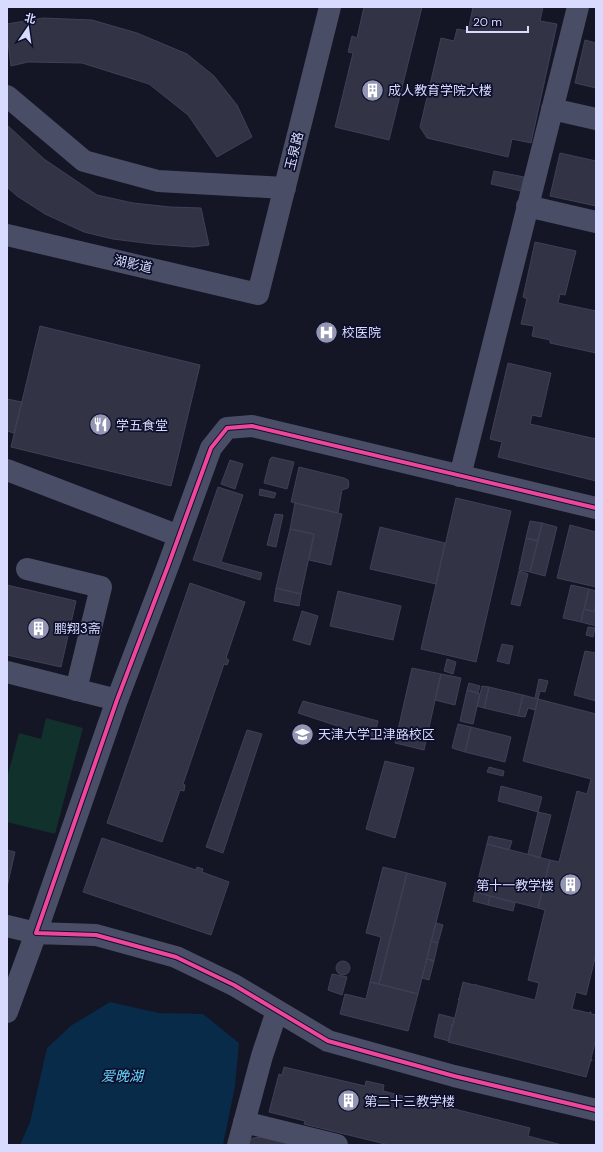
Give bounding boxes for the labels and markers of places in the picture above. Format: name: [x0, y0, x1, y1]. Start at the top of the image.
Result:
building icon: 成人教育学院大楼: [360, 77, 386, 103]
place label: 成人教育学院大楼: [388, 82, 492, 99]
hospital icon: 校医院: [313, 319, 339, 345]
place label: 校医院: [342, 324, 381, 341]
restaurant icon: 学五食堂: [88, 412, 114, 438]
place label: 学五食堂: [116, 417, 168, 434]
building icon: 鹏翔3斋: [25, 615, 51, 641]
place label: 鹏翔3斋: [54, 620, 101, 637]
school or university icon: 天津大学卫津路校区: [289, 721, 315, 747]
place label: 天津大学卫津路校区: [318, 726, 435, 743]
building icon: 第十一教学楼: [557, 872, 583, 898]
place label: 第十一教学楼: [476, 877, 554, 894]
building icon: 第二十三教学楼: [335, 1088, 361, 1114]
place label: 第二十三教学楼: [364, 1093, 455, 1110]

